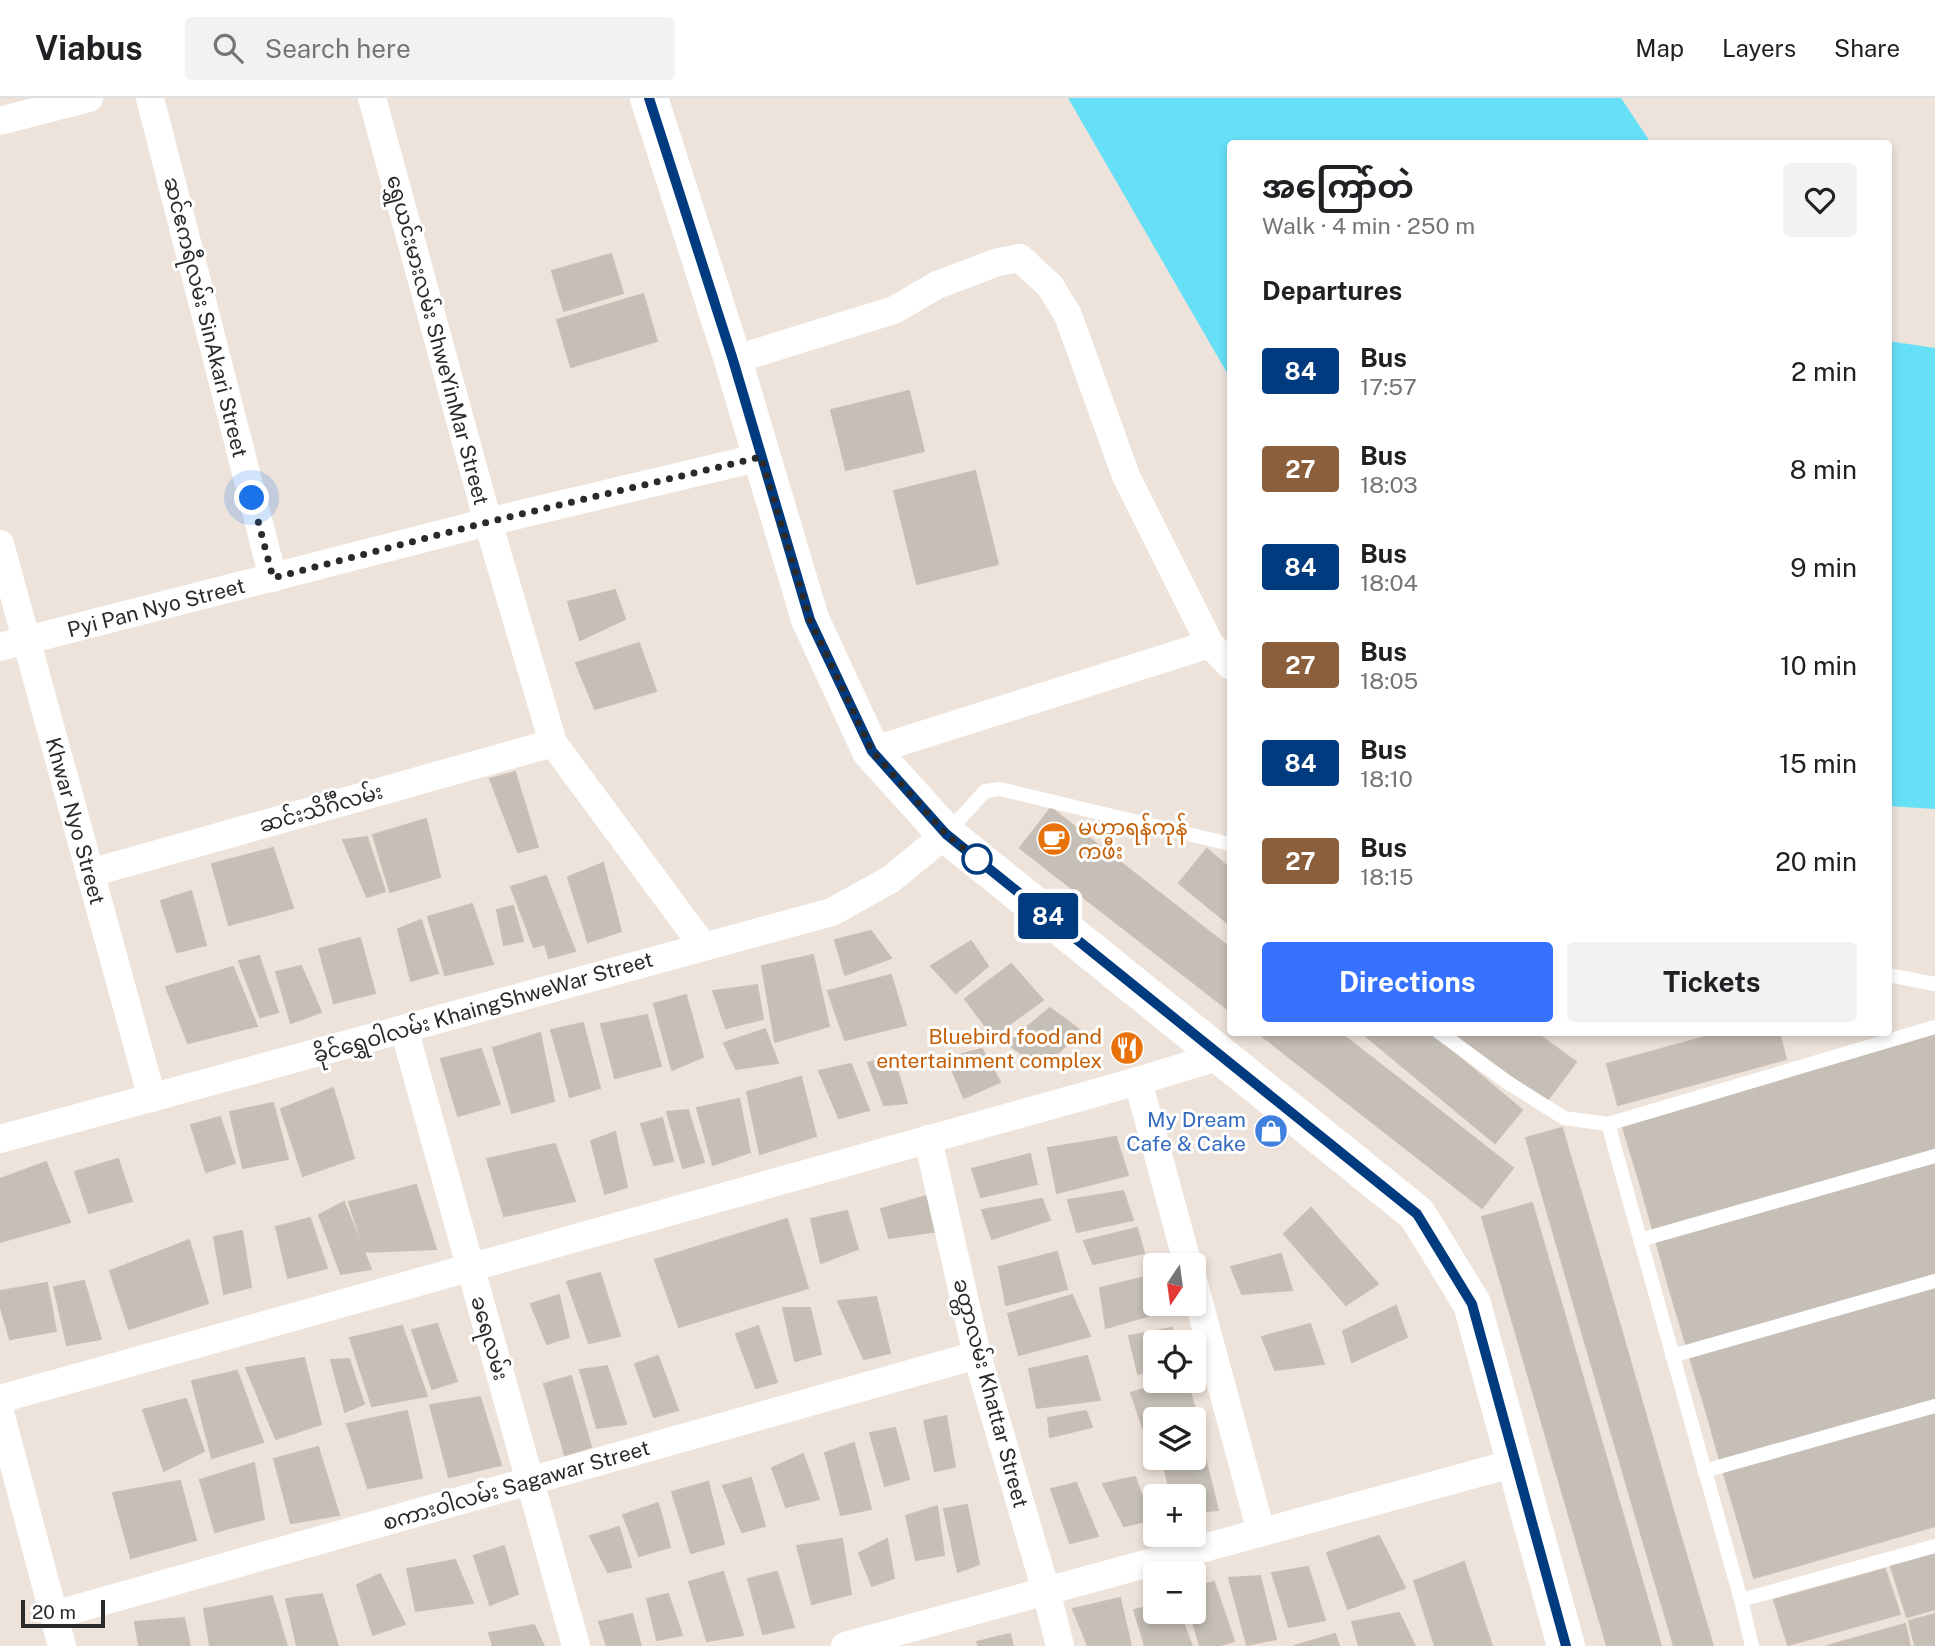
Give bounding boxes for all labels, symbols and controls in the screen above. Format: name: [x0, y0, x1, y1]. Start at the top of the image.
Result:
search box: [185, 17, 675, 80]
text: Viabus: [35, 29, 143, 67]
icon: search: [209, 29, 247, 67]
text: Search here: [265, 33, 411, 64]
text: Map: [1635, 34, 1684, 62]
text: Layers: [1722, 34, 1796, 62]
text: Share: [1834, 34, 1900, 62]
button: heart: [1783, 163, 1857, 237]
text: အကြော်တဲ: [1262, 167, 1414, 205]
street label: ရွှေယင်းမားလမ်း ShweYinMar Street: [377, 172, 497, 509]
street label: ဆင်ဧကရီလမ်း SinAkari Street: [154, 173, 256, 461]
text: Walk · 4 min · 250 m: [1262, 212, 1475, 239]
text: Departures: [1262, 275, 1402, 306]
text: Bus: [1360, 342, 1407, 373]
text: 2 min: [1791, 356, 1857, 387]
text: 84: [1285, 357, 1316, 385]
text: 17:57: [1360, 373, 1417, 400]
text: Bus: [1360, 440, 1407, 471]
text: 8 min: [1790, 454, 1857, 485]
text: 27: [1285, 455, 1316, 483]
text: 18:03: [1360, 471, 1418, 498]
your location: [234, 480, 269, 515]
text: Bus: [1360, 538, 1407, 569]
text: 9 min: [1790, 552, 1857, 583]
text: 84: [1285, 553, 1316, 581]
text: 18:04: [1360, 569, 1418, 596]
street label: Pyi Pan Nyo Street: [64, 572, 247, 642]
text: Bus: [1360, 636, 1407, 667]
text: 10 min: [1780, 650, 1857, 681]
text: 27: [1285, 651, 1316, 679]
text: 18:05: [1360, 667, 1418, 694]
street label: Khwar Nyo Street: [41, 734, 111, 907]
text: Bus: [1360, 734, 1407, 765]
text: 15 min: [1779, 748, 1857, 779]
text: 84: [1285, 749, 1316, 777]
text: 18:10: [1360, 765, 1413, 792]
street label: ဆင်းသိင်္ဂီလမ်း: [255, 776, 386, 838]
place label: မဟာရန်ကုန် ကဖီး: [1078, 812, 1187, 864]
cafe icon: မဟာရန်ကုန် ကဖီး: [1035, 820, 1073, 858]
text: Bus: [1360, 832, 1407, 863]
unlabelled marker: [962, 844, 992, 874]
text: 20 min: [1775, 846, 1857, 877]
text: 27: [1285, 847, 1316, 875]
text: 18:15: [1360, 863, 1414, 890]
line badge: 84: [1016, 893, 1080, 939]
text: 84: [1032, 902, 1064, 930]
button: Directions: [1262, 942, 1553, 1022]
button: Tickets: [1567, 942, 1857, 1022]
street label: ခိုင်ရွှေဝါလမ်း KhaingShweWar Street: [309, 944, 657, 1072]
place label: Bluebird food and entertainment complex: [876, 1024, 1102, 1073]
restaurant icon: Bluebird food and entertainment complex: [1108, 1029, 1146, 1067]
place label: My Dream Cafe & Cake: [1126, 1107, 1246, 1156]
shop icon: My Dream Cafe & Cake: [1252, 1112, 1290, 1150]
north arrow: [1143, 1253, 1206, 1316]
map controls: [1143, 1253, 1206, 1624]
street label: ခတ္တာလမ်း Khattar Street: [943, 1275, 1037, 1512]
street label: ခရေလမ်း: [461, 1292, 517, 1385]
button: locate: [1143, 1330, 1206, 1393]
button: layers: [1143, 1407, 1206, 1470]
street label: စကားဝါလမ်း Sagawar Street: [379, 1432, 652, 1535]
button: +: [1143, 1484, 1206, 1547]
button: −: [1143, 1561, 1206, 1624]
scale bar: [21, 1597, 105, 1629]
text: 20 m: [32, 1601, 76, 1623]

